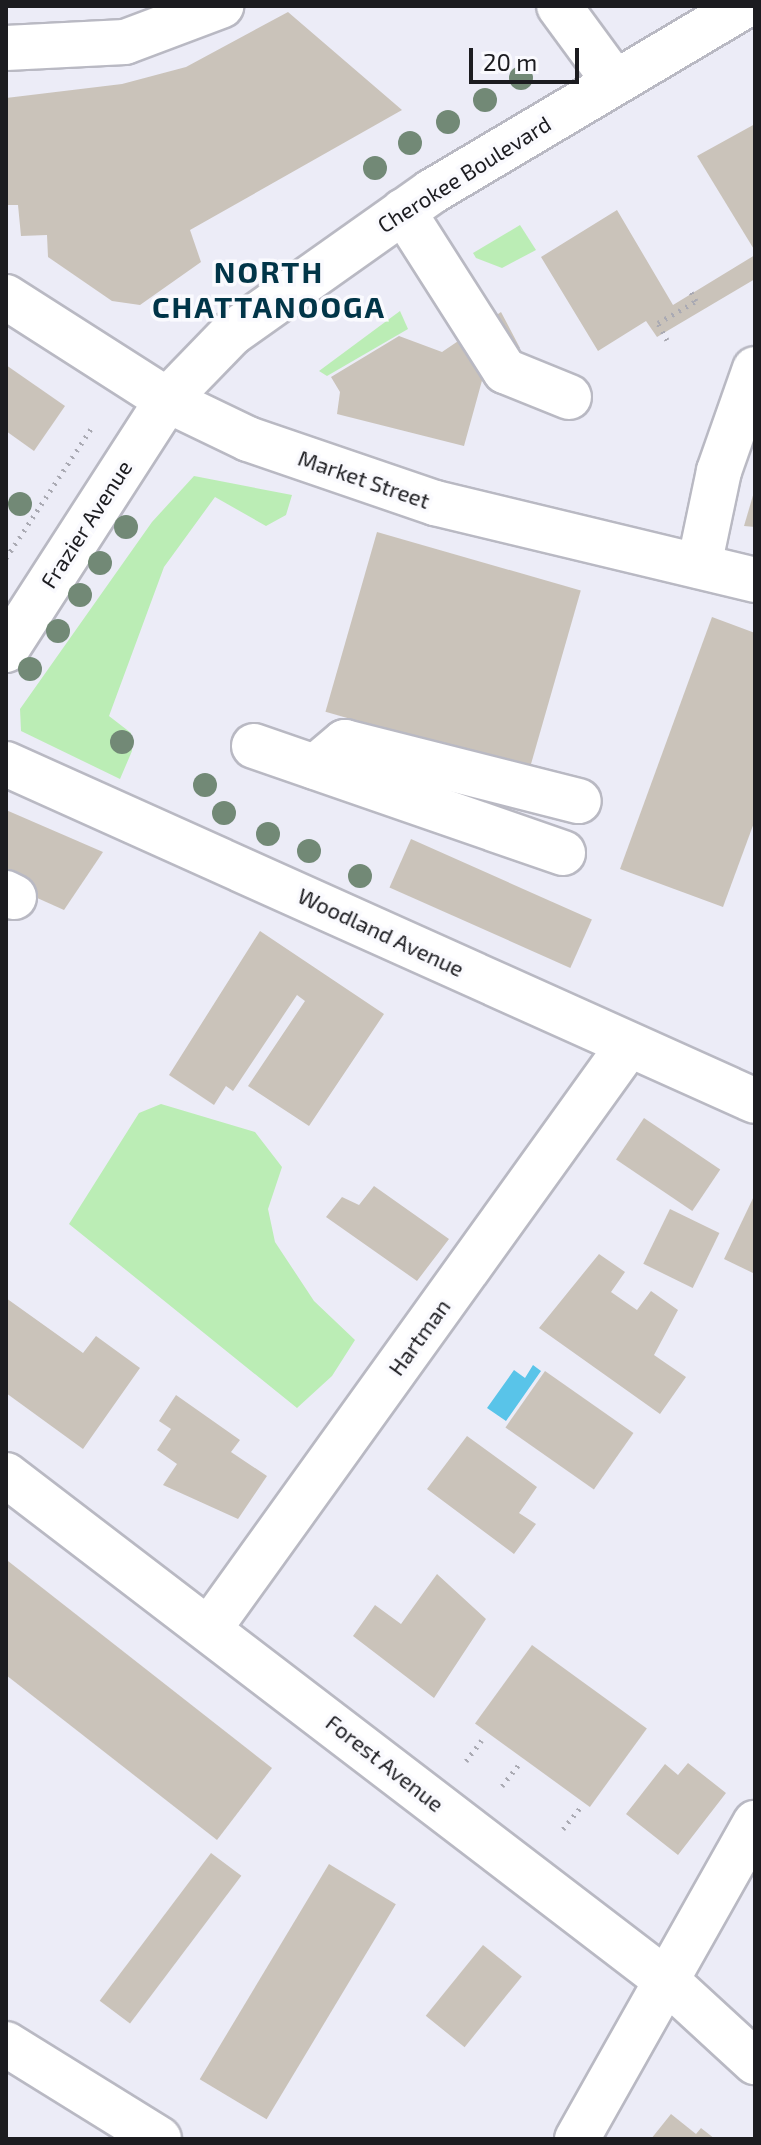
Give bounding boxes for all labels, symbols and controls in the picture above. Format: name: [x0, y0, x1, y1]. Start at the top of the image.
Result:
scale bar: [473, 32, 583, 82]
text: 20 m: [483, 47, 537, 76]
street label: Cherokee Boulevard: [372, 110, 556, 238]
district label: NORTH CHATTANOOGA: [152, 253, 386, 324]
street label: Market Street: [295, 444, 433, 514]
street label: Frazier Avenue: [35, 455, 137, 593]
street label: Woodland Avenue: [294, 882, 468, 982]
street label: Hartman: [382, 1294, 456, 1380]
street label: Forest Avenue: [321, 1709, 449, 1817]

